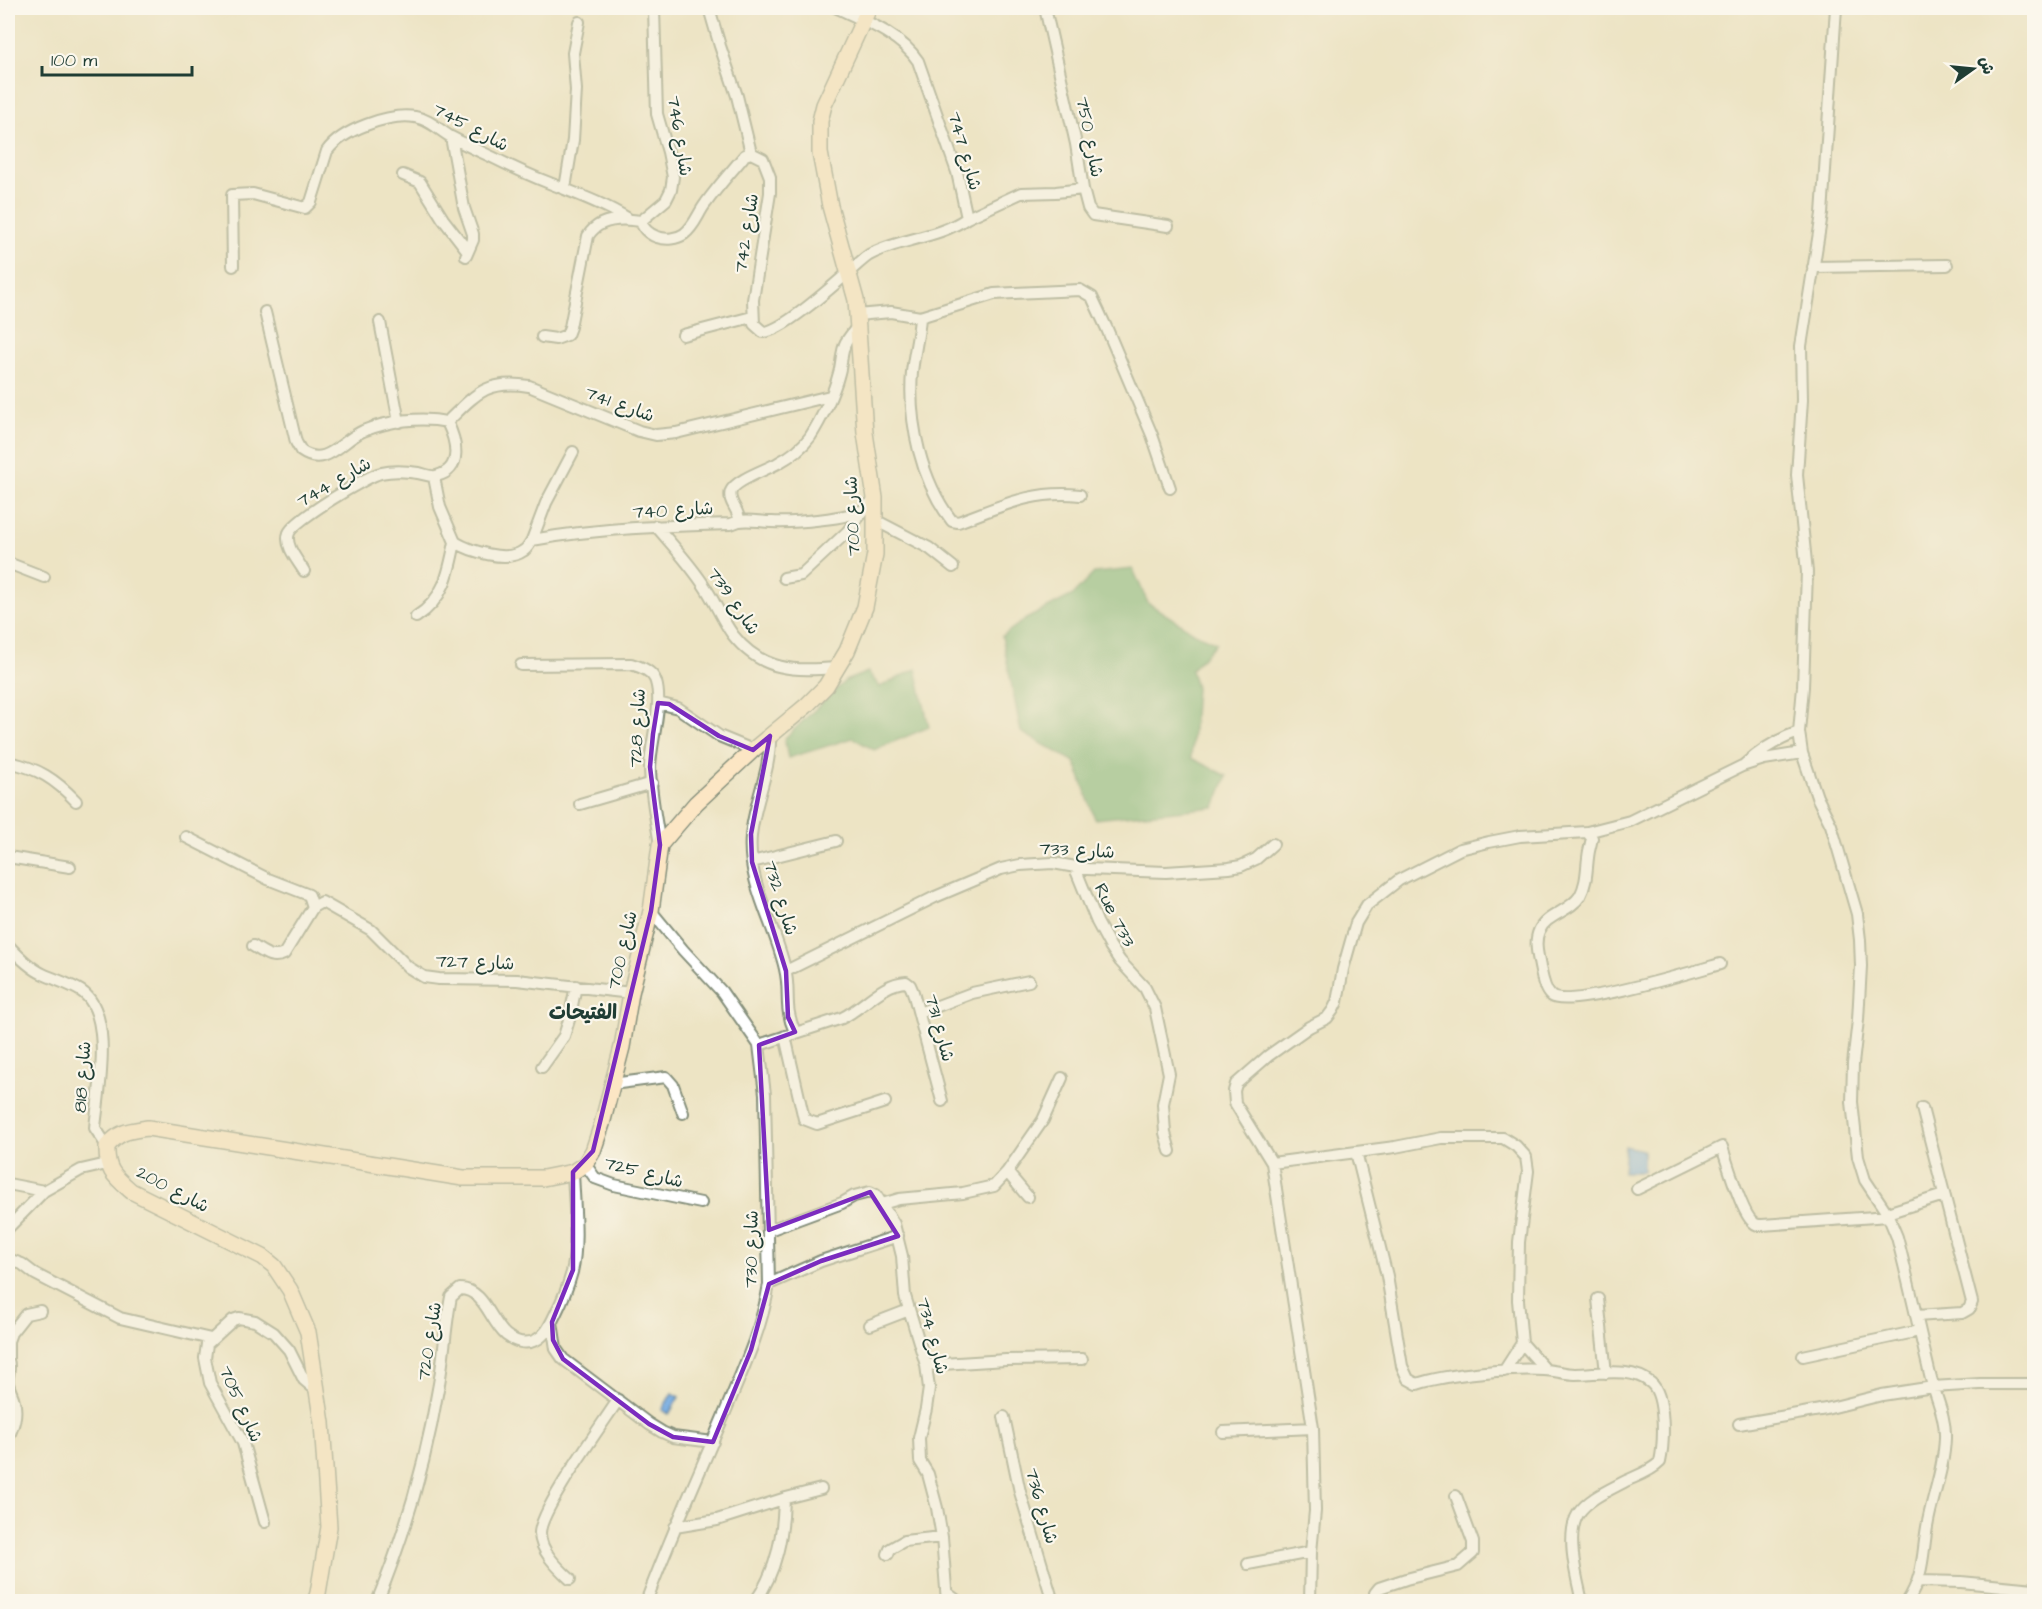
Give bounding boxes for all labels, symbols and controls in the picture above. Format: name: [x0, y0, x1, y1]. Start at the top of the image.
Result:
scale bar: [42, 39, 192, 77]
north arrow: [1943, 39, 2003, 99]
text: 100 m: [51, 48, 97, 73]
text: ش: [1974, 54, 1999, 77]
street label: شارع 746: [661, 94, 698, 178]
street label: شارع 750: [1069, 95, 1110, 179]
street label: شارع 745: [429, 97, 513, 158]
street label: شارع 747: [941, 109, 988, 193]
street label: شارع 742: [728, 192, 765, 274]
street label: شارع 741: [582, 380, 658, 428]
street label: شارع 744: [293, 451, 376, 514]
street label: شارع 700: [839, 476, 866, 556]
street label: شارع 740: [632, 496, 714, 525]
street label: شارع 739: [701, 563, 766, 640]
street label: شارع 728: [623, 688, 652, 768]
street label: شارع 733: [1039, 836, 1115, 865]
street label: شارع 732: [757, 858, 804, 938]
street label: Rue 733: [1088, 879, 1141, 951]
street label: شارع 700: [601, 908, 644, 992]
street label: شارع 727: [435, 949, 515, 976]
street label: شارع 731: [919, 992, 960, 1065]
district label: الفتيحات: [549, 999, 617, 1027]
street label: شارع 818: [68, 1040, 97, 1114]
street label: شارع 725: [602, 1151, 686, 1194]
street label: شارع 200: [132, 1160, 214, 1219]
street label: شارع 730: [738, 1210, 765, 1288]
street label: شارع 734: [910, 1295, 955, 1377]
street label: شارع 720: [411, 1300, 448, 1382]
street label: شارع 705: [213, 1362, 269, 1446]
street label: شارع 736: [1019, 1465, 1064, 1547]

